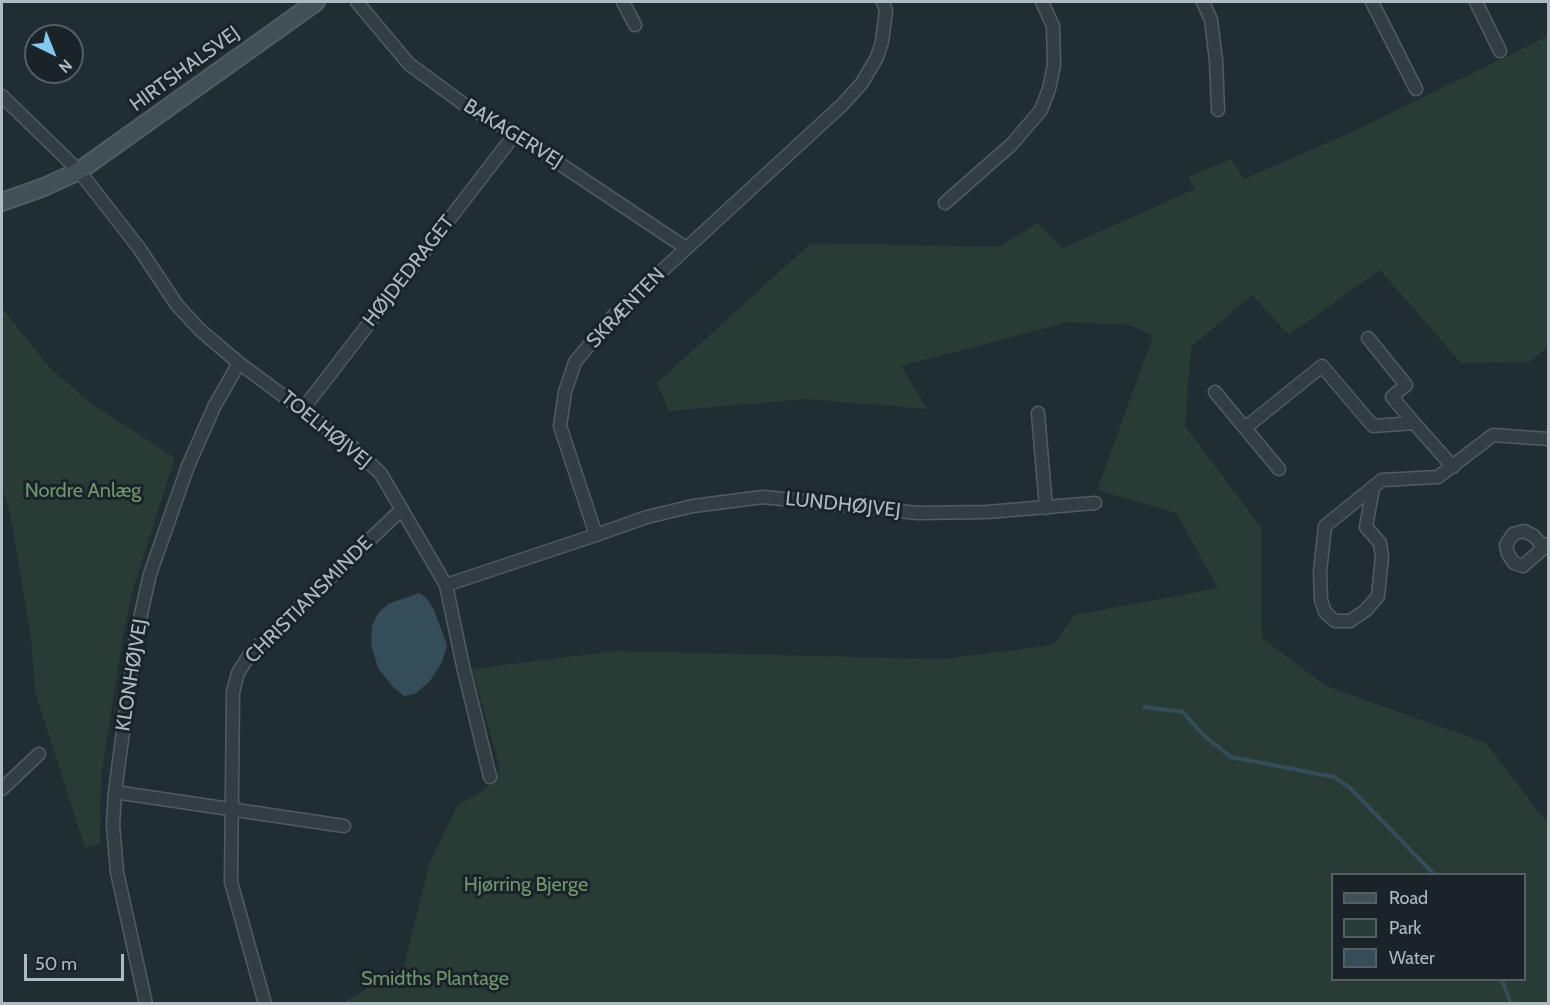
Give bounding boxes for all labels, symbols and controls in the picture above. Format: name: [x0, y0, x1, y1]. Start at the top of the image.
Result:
street label: HIRTSHALSVEJ: [125, 21, 245, 117]
north arrow: [24, 24, 84, 84]
text: N: [55, 55, 76, 77]
street label: BAKAGERVEJ: [459, 94, 567, 174]
street label: HØJDEDRAGET: [358, 211, 460, 331]
street label: SKRÆNTEN: [582, 263, 670, 353]
street label: TOELHØJVEJ: [276, 386, 376, 474]
park label: Nordre Anlæg: [25, 479, 141, 503]
street label: LUNDHØJVEJ: [784, 487, 902, 523]
street label: CHRISTIANSMINDE: [240, 531, 378, 669]
street label: KLONHØJVEJ: [111, 617, 153, 733]
park label: Hjørring Bjerge: [464, 873, 588, 897]
legend: [1331, 873, 1526, 981]
text: Road: [1389, 887, 1428, 909]
text: Park: [1389, 917, 1421, 939]
scale bar: [27, 942, 128, 980]
text: Water: [1389, 947, 1435, 969]
text: 50 m: [35, 953, 77, 975]
park label: Smidths Plantage: [361, 967, 509, 991]

